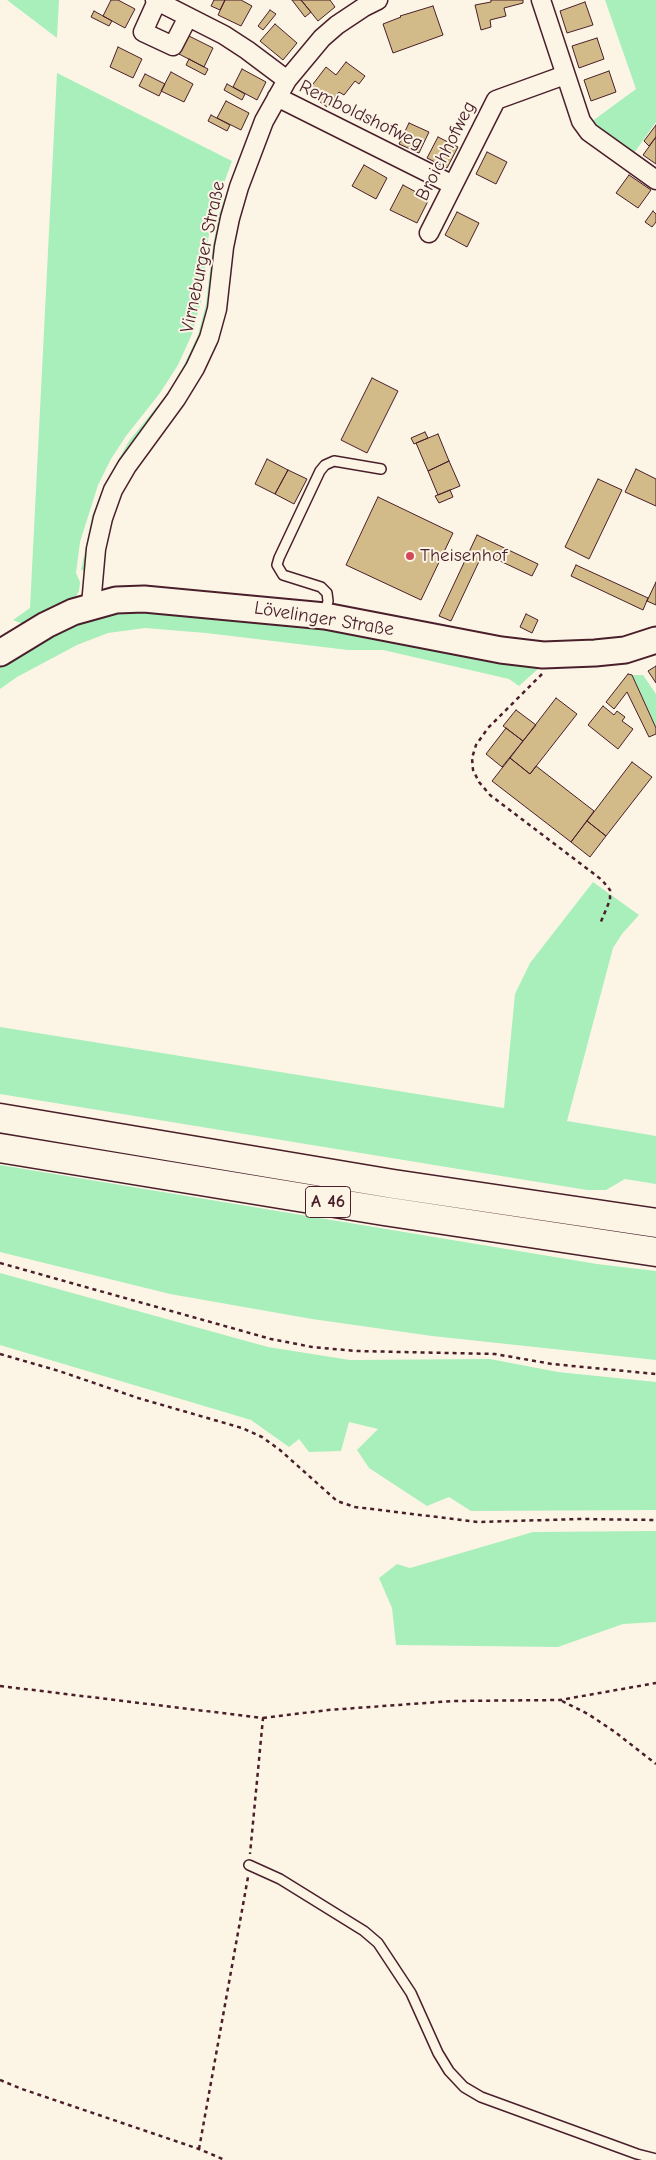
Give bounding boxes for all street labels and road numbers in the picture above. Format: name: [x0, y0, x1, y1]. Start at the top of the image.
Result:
street label: Remboldshofweg: [295, 75, 427, 155]
street label: Broichhofweg: [411, 97, 481, 205]
street label: Virneburger Straße: [176, 179, 230, 335]
street label: Lövelinger Straße: [253, 597, 395, 641]
road number: A 46: [306, 1186, 350, 1218]

